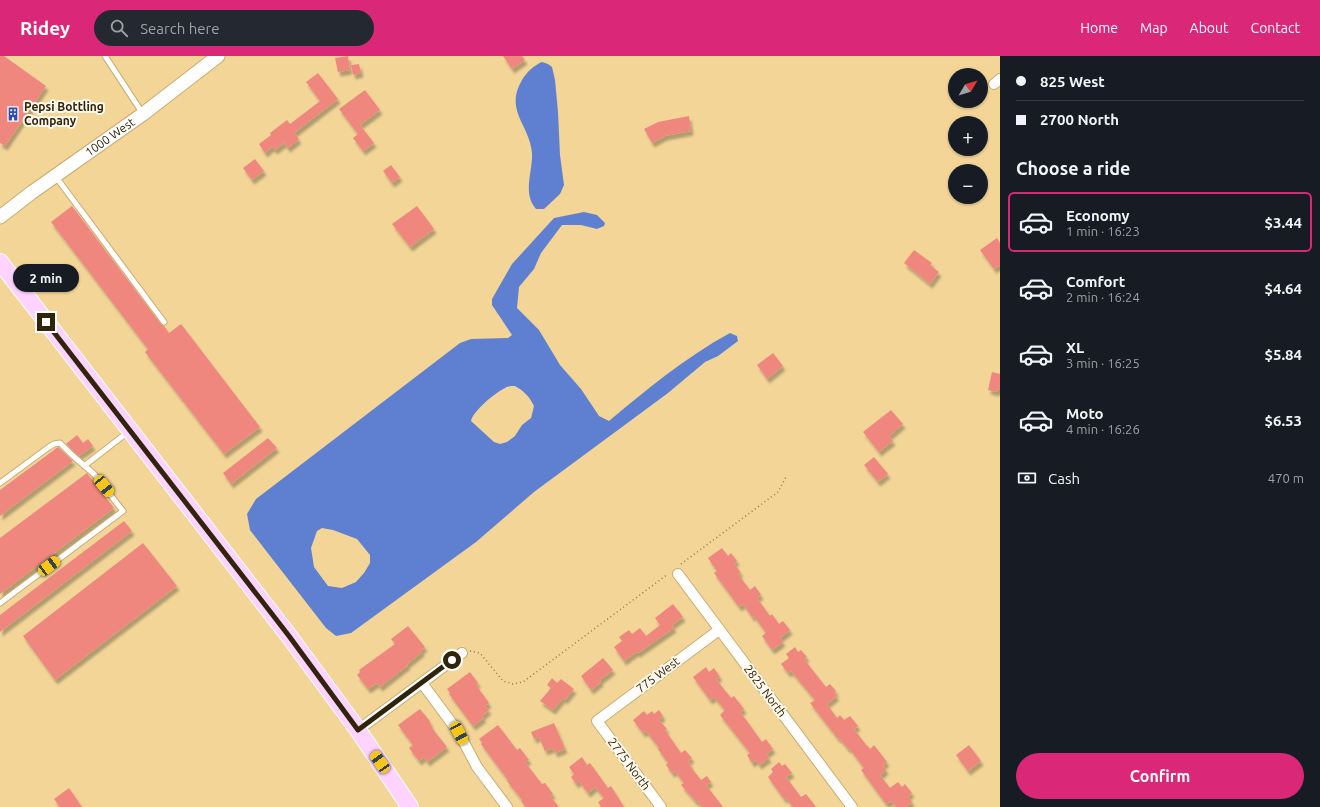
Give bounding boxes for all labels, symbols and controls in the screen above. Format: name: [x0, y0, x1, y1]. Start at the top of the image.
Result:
search box: [94, 10, 374, 46]
text: Ridey: [20, 17, 70, 39]
icon: search: [108, 17, 130, 39]
text: Search here: [140, 20, 219, 37]
text: Home: [1080, 20, 1118, 36]
text: Map: [1140, 20, 1168, 36]
text: About: [1190, 20, 1229, 36]
text: Contact: [1251, 20, 1300, 36]
north arrow: [948, 68, 988, 108]
map controls: [948, 68, 988, 204]
text: 825 West: [1040, 73, 1105, 90]
place label: Pepsi Bottling Company: [24, 100, 104, 127]
building icon: Pepsi Bottling Company: [5, 106, 21, 122]
text: 2700 North: [1040, 111, 1119, 128]
street label: 1000 West: [83, 115, 137, 159]
button: +: [948, 116, 988, 156]
text: Choose a ride: [1016, 158, 1130, 178]
button: −: [948, 164, 988, 204]
icon: car: [1018, 204, 1054, 240]
text: Economy: [1066, 207, 1130, 224]
text: $3.44: [1264, 214, 1302, 231]
text: 1 min · 16:23: [1066, 224, 1140, 238]
callout: 2 min: [13, 264, 79, 292]
icon: car: [1018, 270, 1054, 306]
text: 2 min: [30, 271, 62, 285]
text: Comfort: [1066, 273, 1125, 290]
text: $4.64: [1264, 280, 1302, 297]
text: 2 min · 16:24: [1066, 290, 1140, 304]
route end: [37, 313, 55, 331]
icon: car: [1018, 336, 1054, 372]
text: XL: [1066, 339, 1084, 356]
text: $5.84: [1264, 346, 1302, 363]
text: 3 min · 16:25: [1066, 356, 1140, 370]
icon: car: [1018, 402, 1054, 438]
text: Moto: [1066, 405, 1104, 422]
text: $6.53: [1264, 412, 1302, 429]
text: 4 min · 16:26: [1066, 422, 1140, 436]
icon: cash: [1016, 467, 1038, 489]
text: Cash: [1048, 470, 1080, 487]
text: 470 m: [1268, 471, 1304, 485]
car: [92, 473, 116, 499]
car: [36, 554, 62, 578]
route start: [443, 651, 461, 669]
street label: 775 West: [634, 654, 682, 695]
street label: 2825 North: [742, 662, 789, 719]
car: [448, 720, 470, 746]
street label: 2775 North: [606, 735, 653, 792]
car: [368, 749, 392, 775]
button: Confirm: [1016, 753, 1304, 799]

